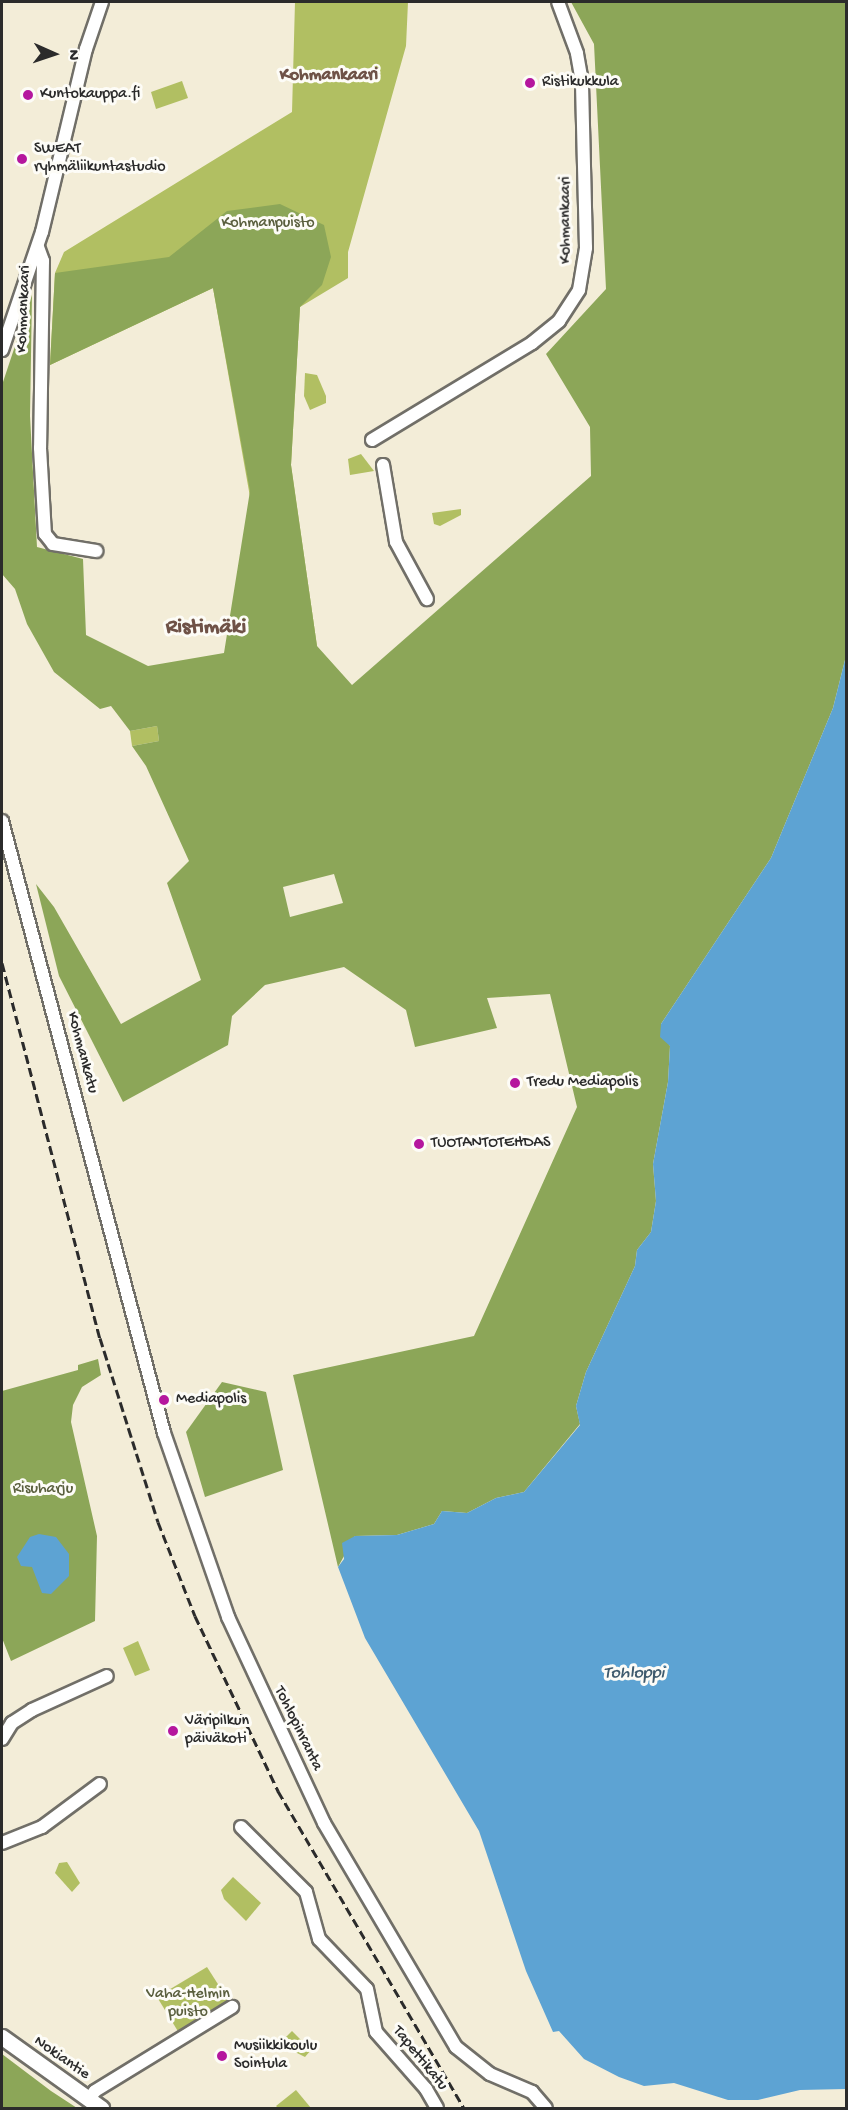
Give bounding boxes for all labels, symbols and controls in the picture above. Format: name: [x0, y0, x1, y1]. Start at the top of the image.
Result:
north arrow: [24, 24, 84, 84]
text: N: [63, 49, 82, 61]
district label: Kohmankaari: [280, 65, 378, 87]
place label: Ristikukkula: [542, 73, 619, 93]
marker: Ristikukkula: [523, 76, 537, 90]
place label: Kuntokauppa.fi: [40, 85, 140, 105]
marker: Kuntokauppa.fi: [21, 88, 35, 102]
place label: SWEAT ryhmäliikuntastudio: [34, 140, 166, 178]
marker: SWEAT ryhmäliikuntastudio: [15, 152, 29, 166]
street label: Kohmankaari: [557, 176, 577, 264]
park label: Kohmanpuisto: [221, 214, 315, 234]
street label: Kohmankaari: [14, 265, 36, 353]
district label: Ristimäki: [166, 616, 246, 642]
street label: Kohmankatu: [61, 1010, 101, 1096]
place label: Tredu Mediapolis: [527, 1073, 638, 1093]
marker: Tredu Mediapolis: [508, 1076, 522, 1090]
place label: TUOTANTOTEHDAS: [431, 1134, 550, 1154]
marker: TUOTANTOTEHDAS: [412, 1137, 426, 1151]
place label: Mediapolis: [176, 1390, 246, 1410]
marker: Mediapolis: [157, 1393, 171, 1407]
park label: Risuharju: [13, 1480, 73, 1500]
water label: Tohloppi: [604, 1663, 664, 1685]
street label: Tohlopinranta: [268, 1684, 326, 1774]
place label: Väripilkun päiväkoti: [185, 1712, 249, 1750]
marker: Väripilkun päiväkoti: [166, 1724, 180, 1738]
park label: Vaha-Helmin puisto: [146, 1985, 230, 2023]
street label: Tapettikatu: [387, 2023, 451, 2095]
street label: Nokiantie: [29, 2033, 93, 2085]
place label: Musiikkikoulu Sointula: [234, 2037, 317, 2075]
marker: Musiikkikoulu Sointula: [215, 2049, 229, 2063]

